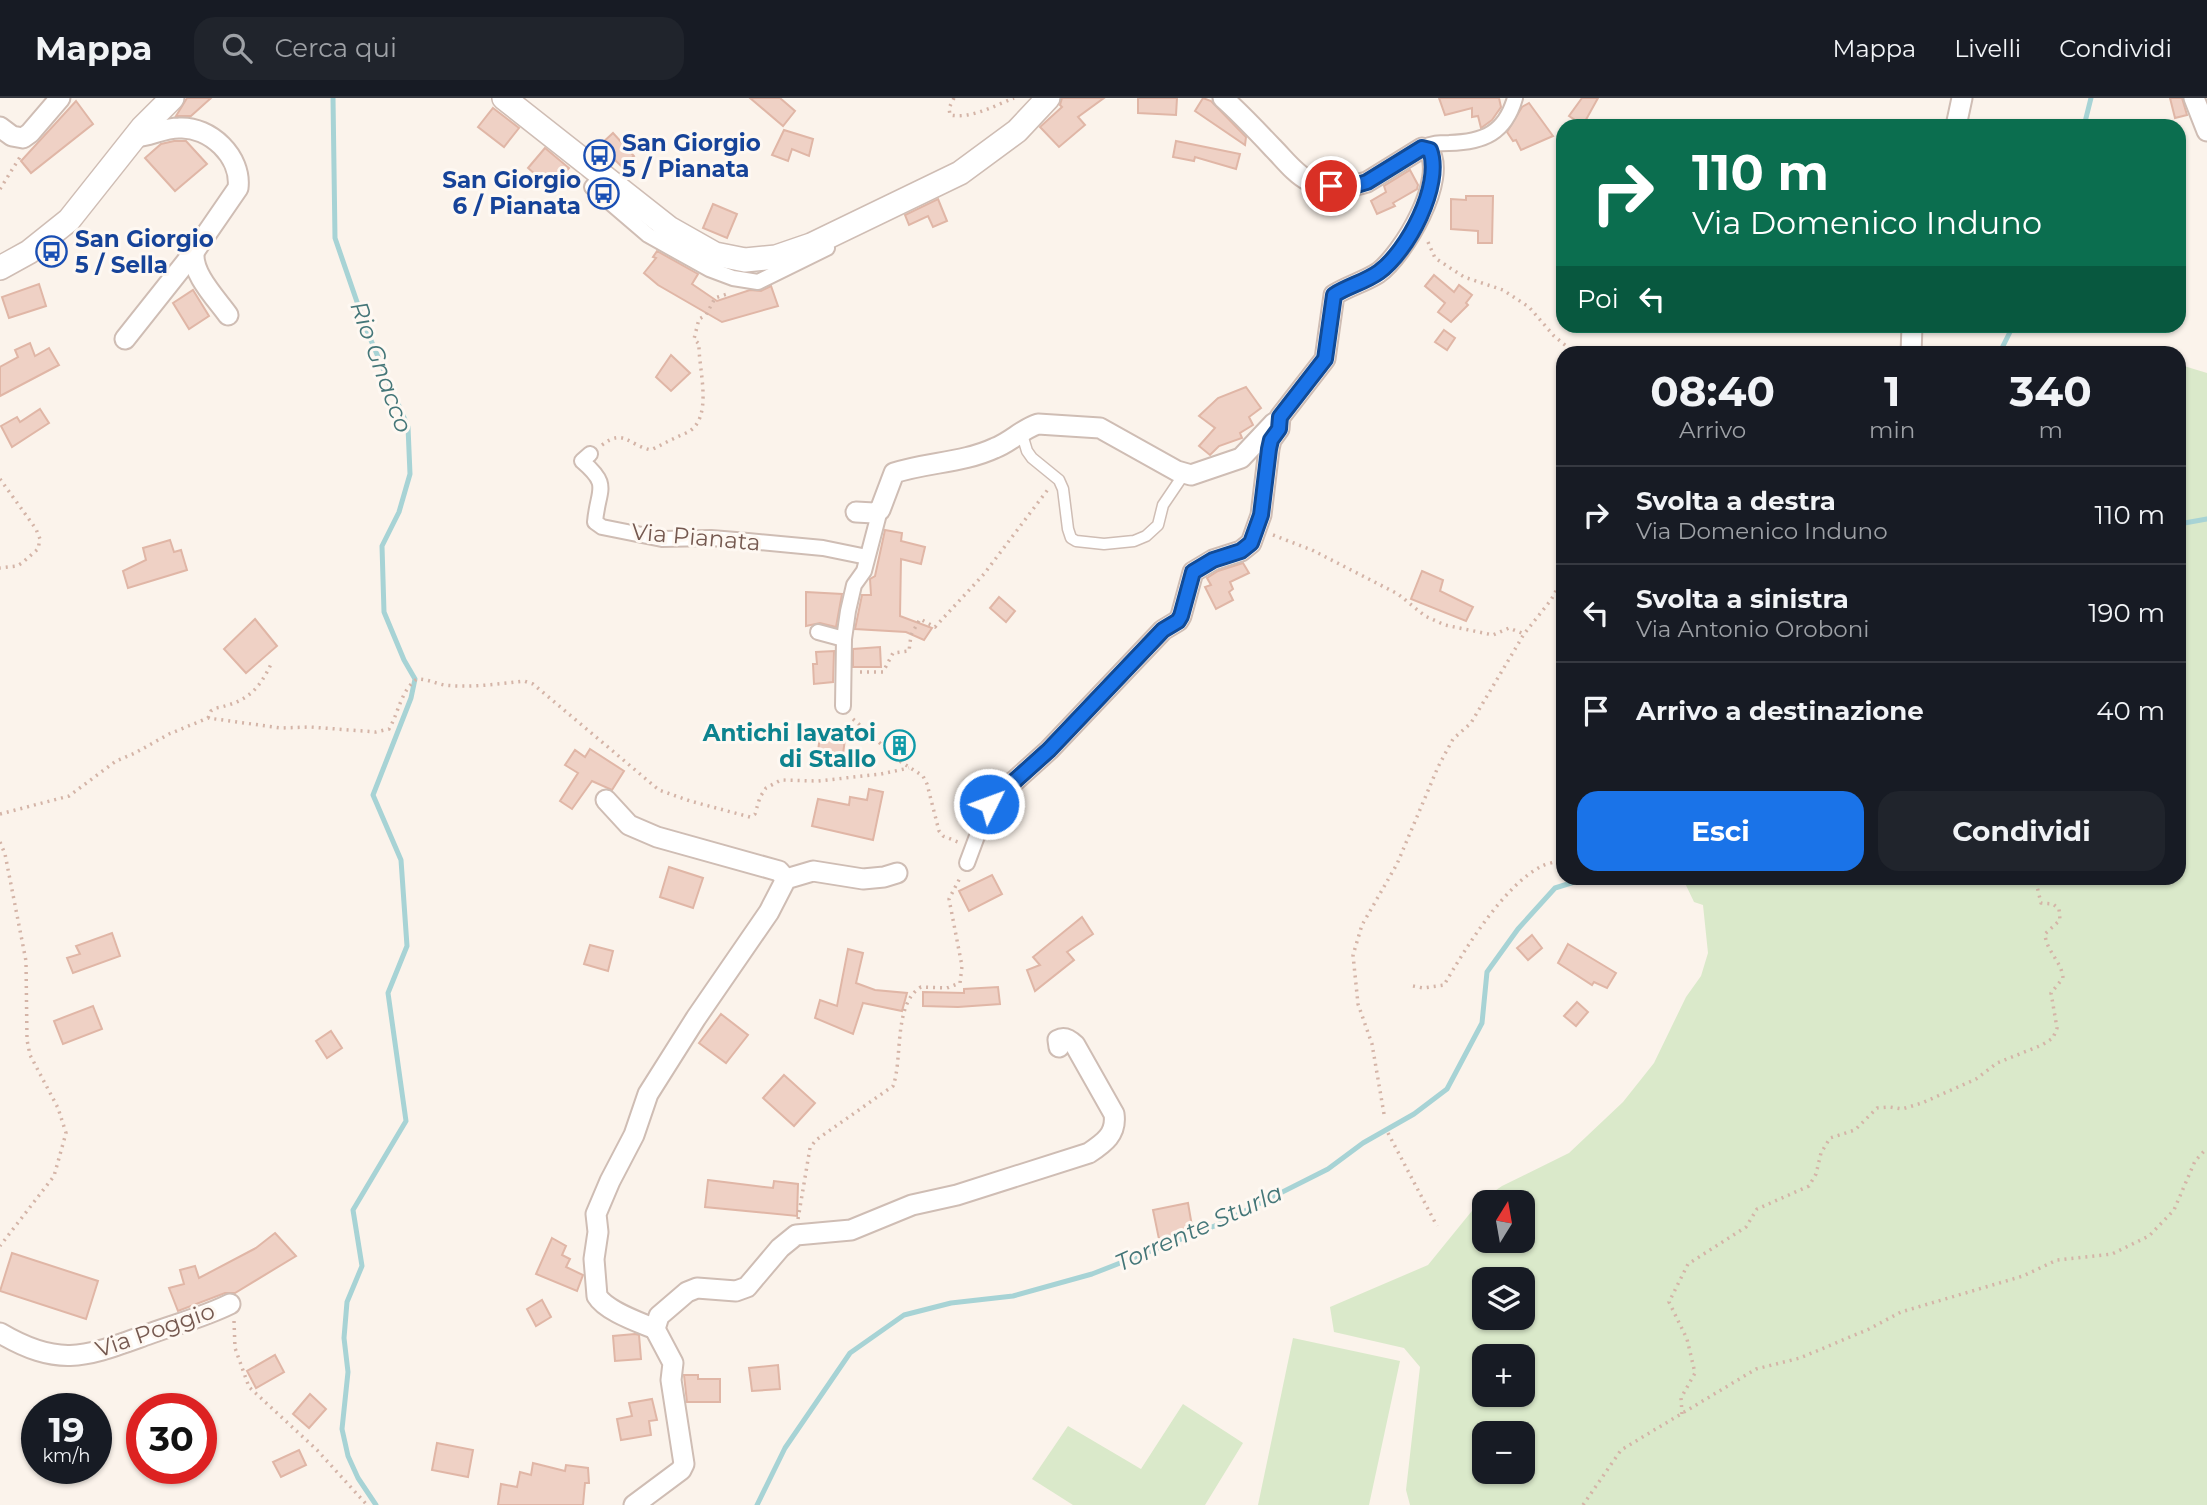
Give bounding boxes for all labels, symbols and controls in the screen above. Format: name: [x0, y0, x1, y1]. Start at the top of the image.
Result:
search box: [194, 17, 684, 80]
text: Mappa: [35, 28, 152, 68]
icon: search: [218, 29, 256, 67]
text: Cerca qui: [274, 32, 397, 64]
text: Mappa: [1833, 34, 1916, 63]
text: Livelli: [1954, 34, 2021, 63]
text: Condividi: [2059, 34, 2172, 63]
place label: San Giorgio 5 / Pianata: [622, 129, 761, 183]
bus stop icon: San Giorgio 5 / Pianata: [582, 139, 616, 173]
text: 110 m: [1692, 143, 1829, 202]
icon: right: [1577, 147, 1668, 238]
pin: [1301, 156, 1361, 216]
place label: San Giorgio 6 / Pianata: [442, 166, 581, 220]
icon: arrive: [1312, 167, 1350, 205]
bus stop icon: San Giorgio 6 / Pianata: [587, 176, 621, 210]
text: Via Domenico Induno: [1692, 203, 2042, 242]
place label: San Giorgio 5 / Sella: [75, 225, 214, 279]
bus stop icon: San Giorgio 5 / Sella: [35, 235, 69, 269]
icon: left: [1633, 280, 1671, 318]
text: Poi: [1577, 283, 1619, 315]
water label: Rio Gnacco: [344, 297, 419, 437]
text: 08:40: [1650, 365, 1775, 417]
text: 1: [1884, 365, 1900, 417]
text: 340: [2009, 365, 2092, 417]
text: Arrivo: [1679, 416, 1746, 444]
text: min: [1869, 416, 1915, 444]
text: m: [2038, 416, 2063, 444]
text: Svolta a destra: [1636, 485, 1836, 517]
icon: right: [1577, 496, 1615, 534]
text: 110 m: [2095, 499, 2165, 531]
street label: Via Pianata: [630, 517, 762, 557]
text: Via Domenico Induno: [1636, 517, 1888, 545]
text: Svolta a sinistra: [1636, 583, 1849, 615]
icon: left: [1577, 594, 1615, 632]
text: 190 m: [2088, 597, 2165, 629]
text: Via Antonio Oroboni: [1636, 615, 1869, 643]
icon: arrive: [1577, 692, 1615, 730]
text: Arrivo a destinazione: [1636, 695, 1924, 727]
text: 40 m: [2096, 695, 2165, 727]
place label: Antichi lavatoi di Stallo: [702, 719, 876, 773]
building icon: Antichi lavatoi di Stallo: [882, 729, 916, 763]
position arrow: [952, 767, 1026, 841]
button: Esci: [1577, 791, 1864, 871]
button: Condividi: [1878, 791, 2165, 871]
water label: Torrente Sturla: [1111, 1178, 1287, 1277]
north arrow: [1472, 1190, 1535, 1253]
map controls: [1472, 1190, 1535, 1484]
button: layers: [1472, 1267, 1535, 1330]
street label: Via Poggio: [92, 1297, 218, 1363]
button: +: [1472, 1344, 1535, 1407]
speed limit sign: 30: [126, 1393, 217, 1484]
text: 19: [48, 1408, 85, 1451]
button: −: [1472, 1421, 1535, 1484]
text: km/h: [42, 1445, 91, 1467]

